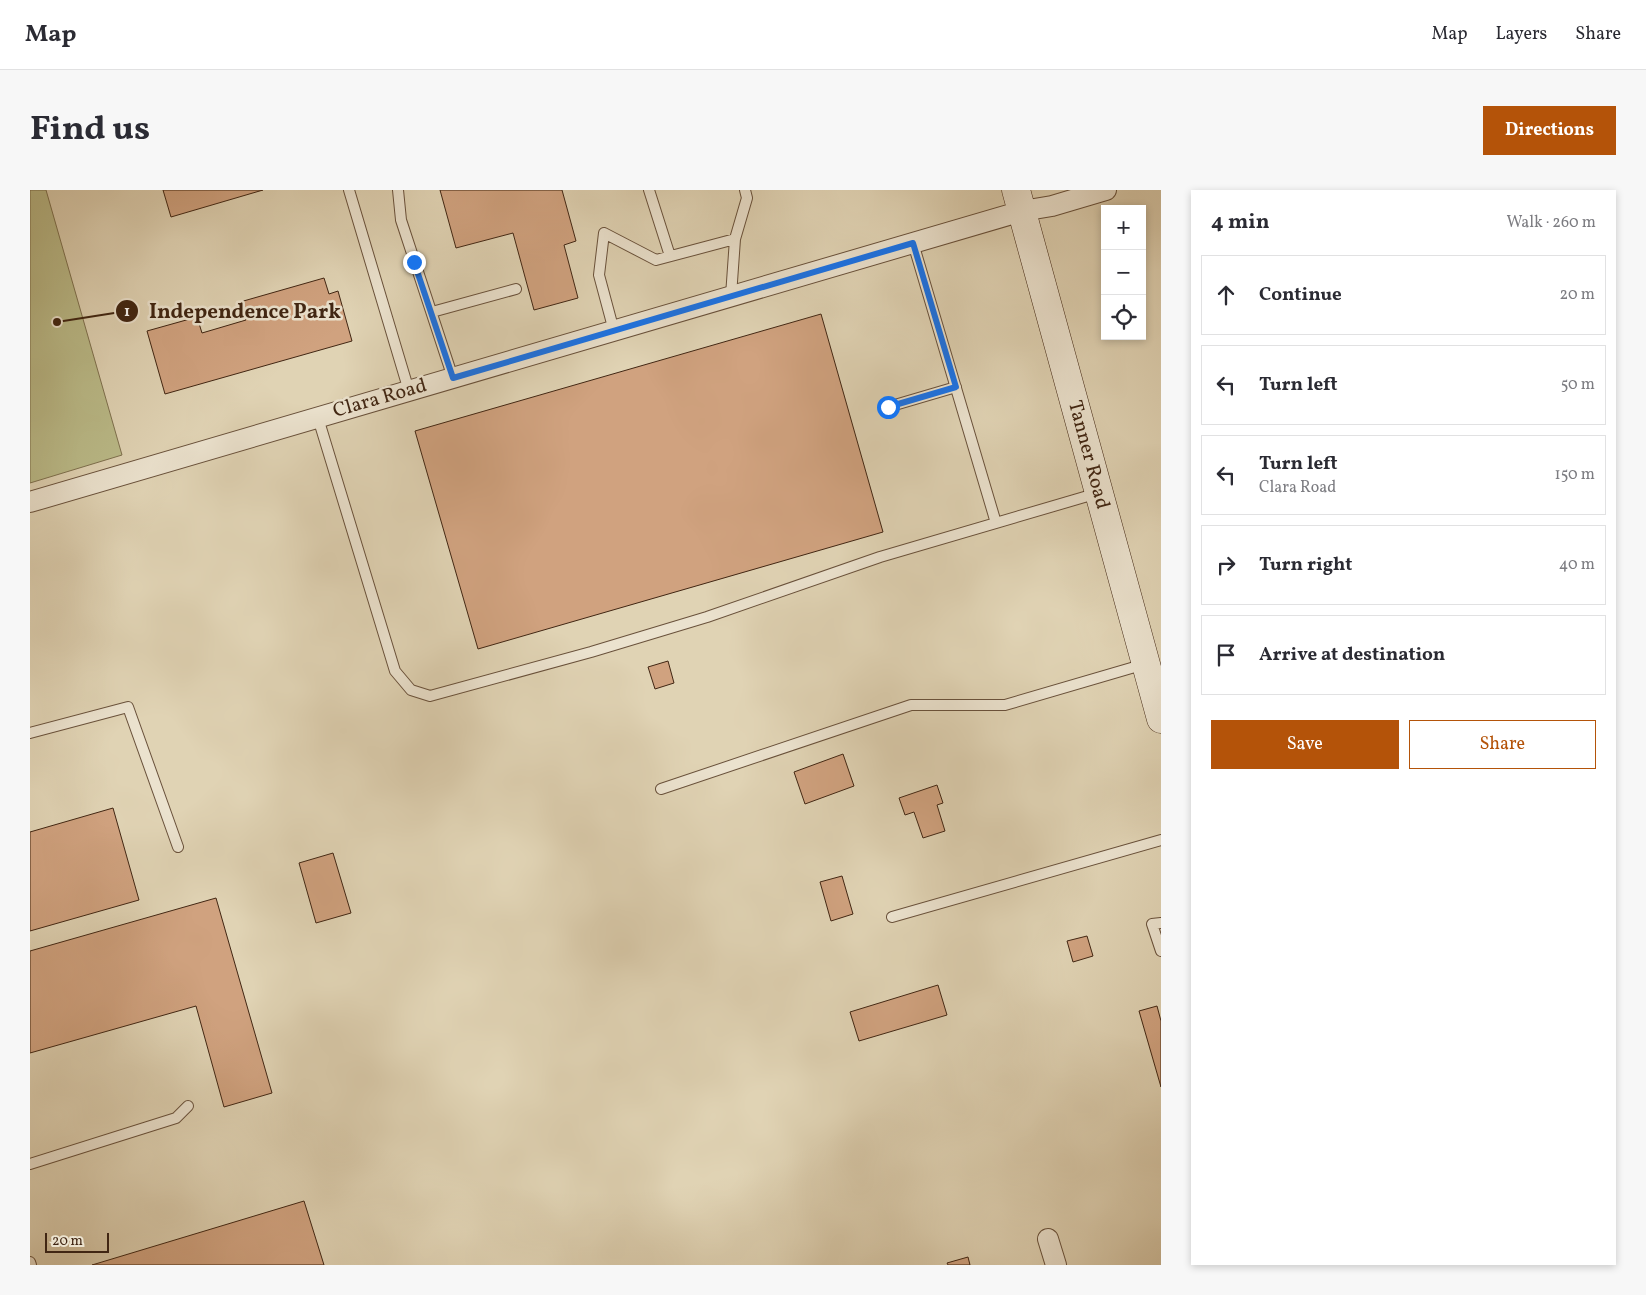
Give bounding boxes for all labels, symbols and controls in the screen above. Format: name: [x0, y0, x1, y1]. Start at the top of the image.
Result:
text: Map: [25, 18, 76, 52]
text: Map: [1431, 22, 1467, 47]
text: Layers: [1495, 22, 1547, 47]
text: Share: [1575, 22, 1621, 47]
text: Find us: [30, 106, 150, 154]
button: Directions: [1483, 106, 1616, 155]
map controls: [1101, 205, 1146, 340]
button: +: [1101, 205, 1146, 250]
text: 4 min: [1211, 208, 1270, 237]
text: Walk · 260 m: [1506, 212, 1596, 234]
button: −: [1101, 250, 1146, 295]
route end: [403, 251, 426, 274]
icon: ahead: [1212, 281, 1240, 309]
text: Continue: [1259, 282, 1342, 308]
text: 20 m: [1560, 284, 1595, 306]
callout: Independence Park: [114, 293, 351, 329]
button: locate: [1101, 295, 1146, 340]
text: Independence Park: [149, 298, 341, 327]
text: 1: [124, 302, 130, 323]
icon: left: [1212, 371, 1240, 399]
street label: Clara Road: [330, 372, 430, 426]
text: Turn left: [1259, 372, 1338, 398]
text: 50 m: [1561, 374, 1595, 396]
route start: [877, 396, 900, 419]
street label: Tanner Road: [1060, 398, 1116, 512]
text: Turn left: [1259, 451, 1338, 477]
icon: left: [1212, 461, 1240, 489]
text: 150 m: [1554, 464, 1595, 486]
text: Clara Road: [1259, 477, 1336, 499]
icon: right: [1212, 551, 1240, 579]
text: Turn right: [1259, 552, 1352, 578]
text: 40 m: [1559, 554, 1595, 576]
icon: arrive: [1212, 641, 1240, 669]
text: Arrive at destination: [1259, 642, 1445, 668]
button: Save: [1211, 720, 1399, 769]
button: Share: [1409, 720, 1596, 769]
scale bar: [45, 1230, 109, 1253]
text: 20 m: [52, 1232, 83, 1251]

